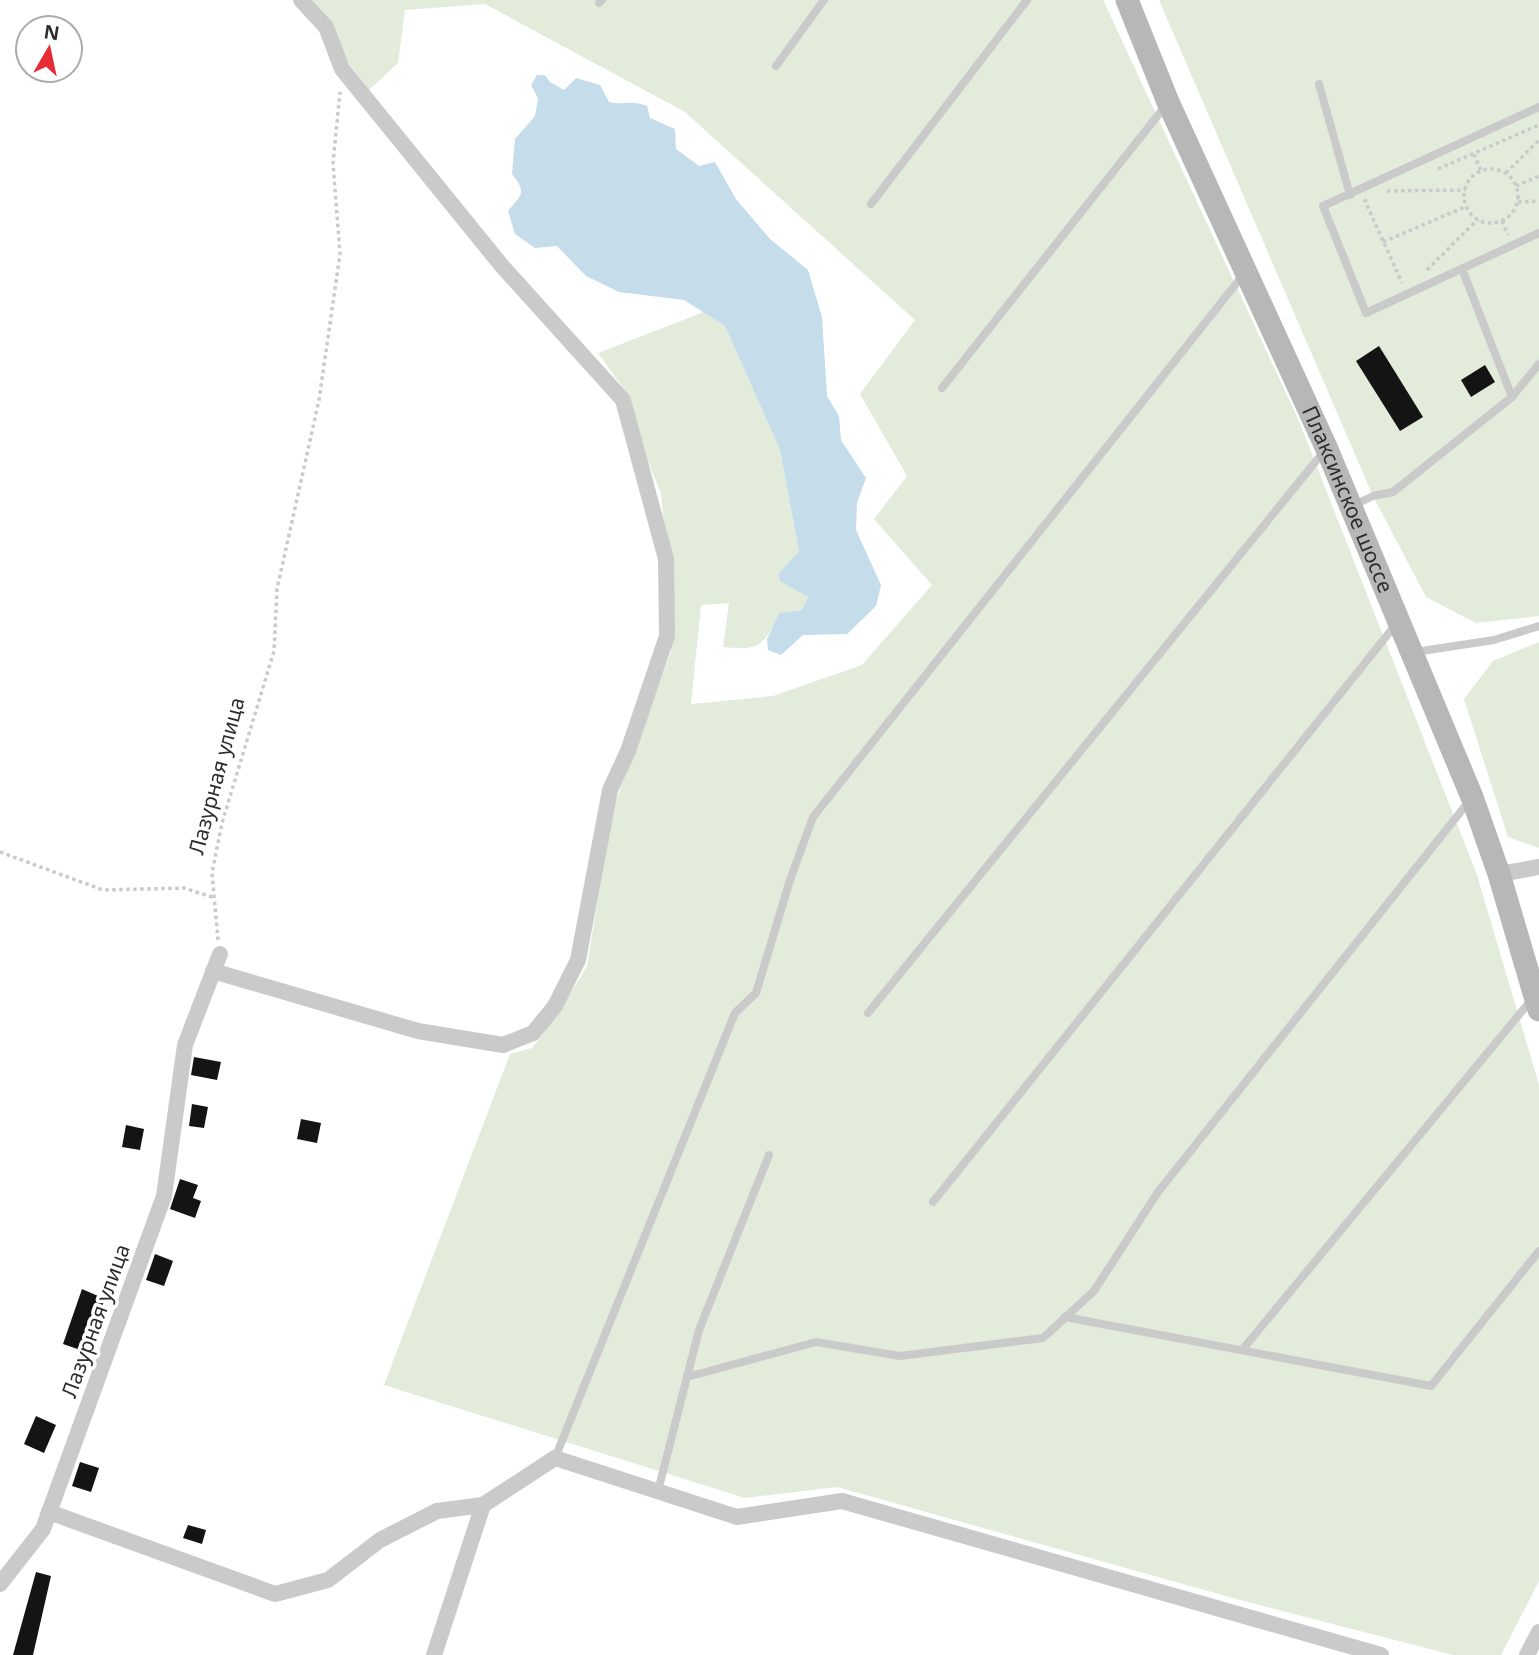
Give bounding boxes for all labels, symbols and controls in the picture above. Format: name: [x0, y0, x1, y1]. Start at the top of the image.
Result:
north arrow: [14, 14, 84, 84]
text: N: [42, 18, 61, 46]
street label: Плаксинское шоссе: [1296, 401, 1400, 597]
street label: Лазурная улица: [182, 694, 250, 857]
street label: Лазурная улица: [54, 1240, 136, 1401]

